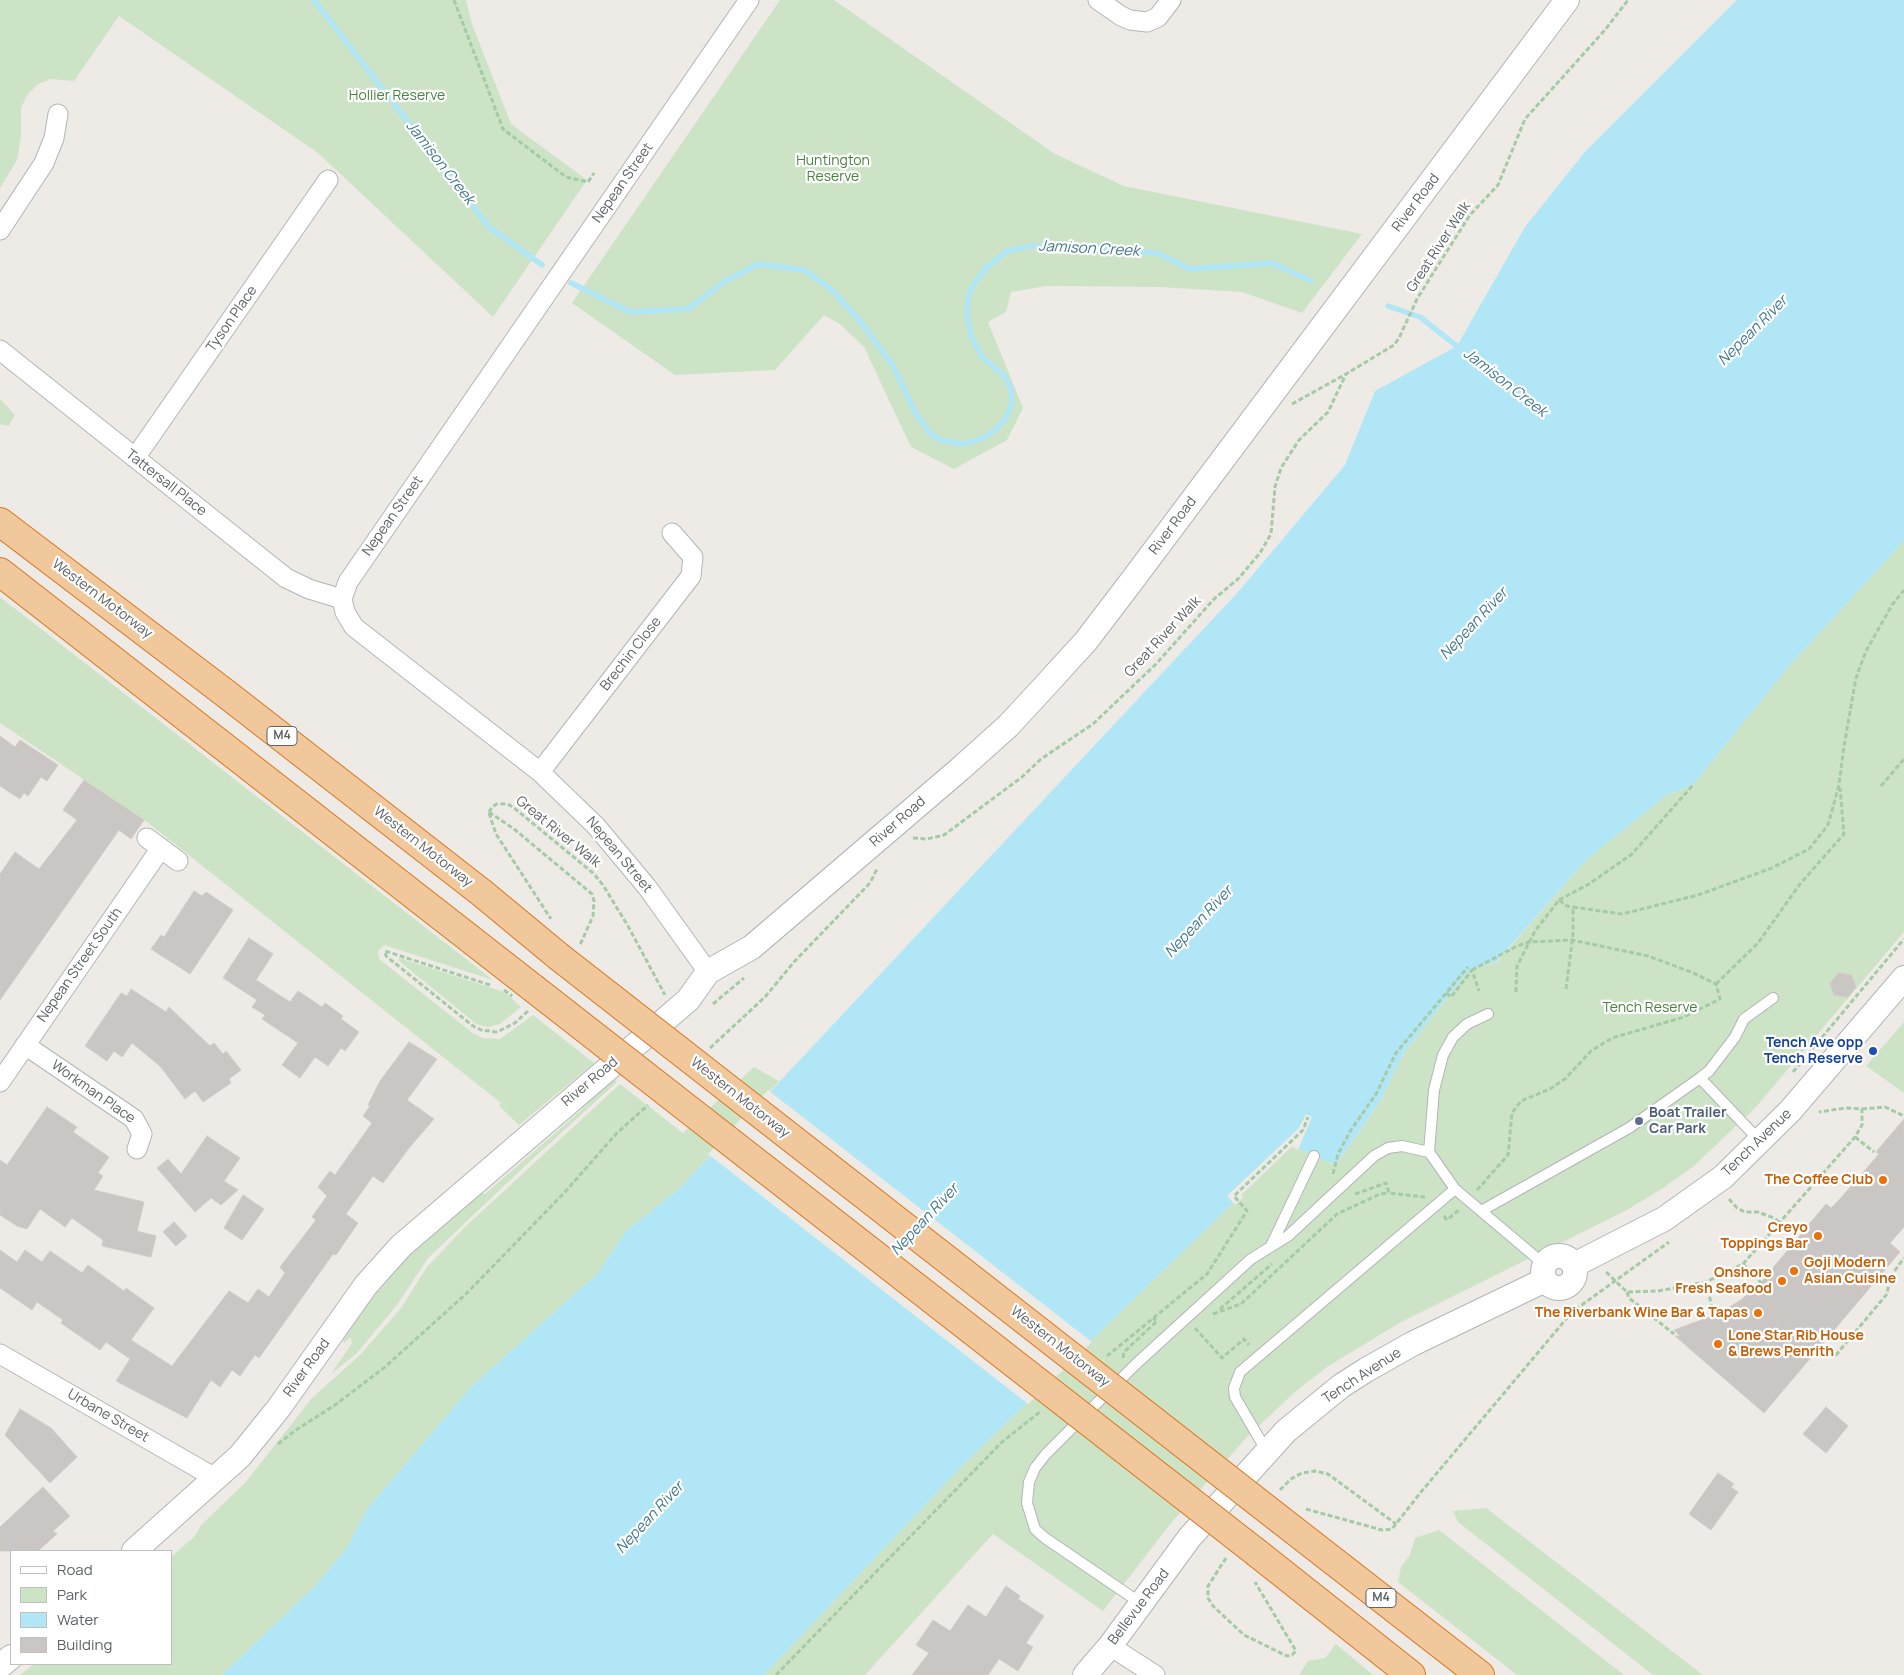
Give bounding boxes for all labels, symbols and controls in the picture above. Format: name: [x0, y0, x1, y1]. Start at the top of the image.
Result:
park label: Hollier Reserve: [349, 88, 445, 104]
water label: Jamison Creek: [402, 118, 478, 208]
street label: Nepean Street: [589, 140, 657, 226]
park label: Huntington Reserve: [796, 153, 870, 186]
street label: River Road: [1389, 171, 1443, 235]
street label: Great River Walk: [1404, 199, 1474, 295]
water label: Jamison Creek: [1038, 237, 1140, 261]
street label: Tyson Place: [203, 283, 261, 355]
water label: Nepean River: [1714, 292, 1792, 370]
water label: Jamison Creek: [1460, 345, 1550, 421]
street label: Tattersall Place: [122, 446, 210, 520]
street label: Nepean Street: [359, 473, 427, 559]
street label: River Road: [1146, 494, 1200, 558]
street label: Western Motorway: [49, 556, 155, 642]
water label: Nepean River: [1436, 585, 1512, 663]
street label: Great River Walk: [1121, 593, 1205, 681]
street label: Brechin Close: [597, 614, 665, 694]
road number: M4: [267, 726, 297, 746]
street label: Great River Walk: [512, 793, 604, 871]
street label: River Road: [867, 793, 929, 851]
street label: Western Motorway: [370, 803, 476, 891]
street label: Nepean Street: [582, 814, 656, 896]
water label: Nepean River: [1161, 883, 1237, 961]
street label: Nepean Street South: [34, 905, 126, 1025]
park label: Tench Reserve: [1603, 1000, 1697, 1016]
place label: Tench Ave opp Tench Reserve: [1764, 1035, 1863, 1068]
marker: Tench Ave opp Tench Reserve: [1867, 1045, 1879, 1057]
street label: River Road: [559, 1054, 621, 1110]
street label: Western Motorway: [687, 1054, 793, 1142]
street label: Workman Place: [48, 1057, 138, 1127]
place label: Boat Trailer Car Park: [1649, 1105, 1727, 1138]
street label: Tench Avenue: [1719, 1106, 1795, 1180]
marker: Boat Trailer Car Park: [1633, 1115, 1645, 1127]
place label: The Coffee Club: [1765, 1172, 1873, 1188]
marker: The Coffee Club: [1877, 1174, 1889, 1186]
water label: Nepean River: [887, 1181, 963, 1259]
place label: Creyo Toppings Bar: [1721, 1220, 1808, 1252]
marker: Creyo Toppings Bar: [1812, 1230, 1824, 1242]
place label: Goji Modern Asian Cuisine: [1804, 1255, 1896, 1288]
place label: Onshore Fresh Seafood: [1675, 1265, 1772, 1298]
marker: Goji Modern Asian Cuisine: [1788, 1265, 1800, 1277]
marker: Onshore Fresh Seafood: [1776, 1275, 1788, 1287]
street label: Western Motorway: [1007, 1303, 1113, 1391]
place label: The Riverbank Wine Bar & Tapas: [1535, 1305, 1748, 1321]
marker: The Riverbank Wine Bar & Tapas: [1752, 1307, 1764, 1319]
place label: Lone Star Rib House & Brews Penrith: [1728, 1328, 1864, 1360]
street label: River Road: [280, 1336, 334, 1400]
marker: Lone Star Rib House & Brews Penrith: [1712, 1338, 1724, 1350]
street label: Tench Avenue: [1320, 1344, 1404, 1408]
street label: Urbane Street: [64, 1386, 152, 1446]
water label: Nepean River: [612, 1479, 688, 1557]
legend: [10, 1550, 172, 1665]
text: Road: [57, 1559, 93, 1580]
street label: Bellevue Road: [1105, 1566, 1173, 1648]
text: Park: [57, 1584, 87, 1605]
road number: M4: [1366, 1589, 1396, 1608]
text: Water: [57, 1609, 99, 1630]
text: Building: [57, 1634, 112, 1655]

